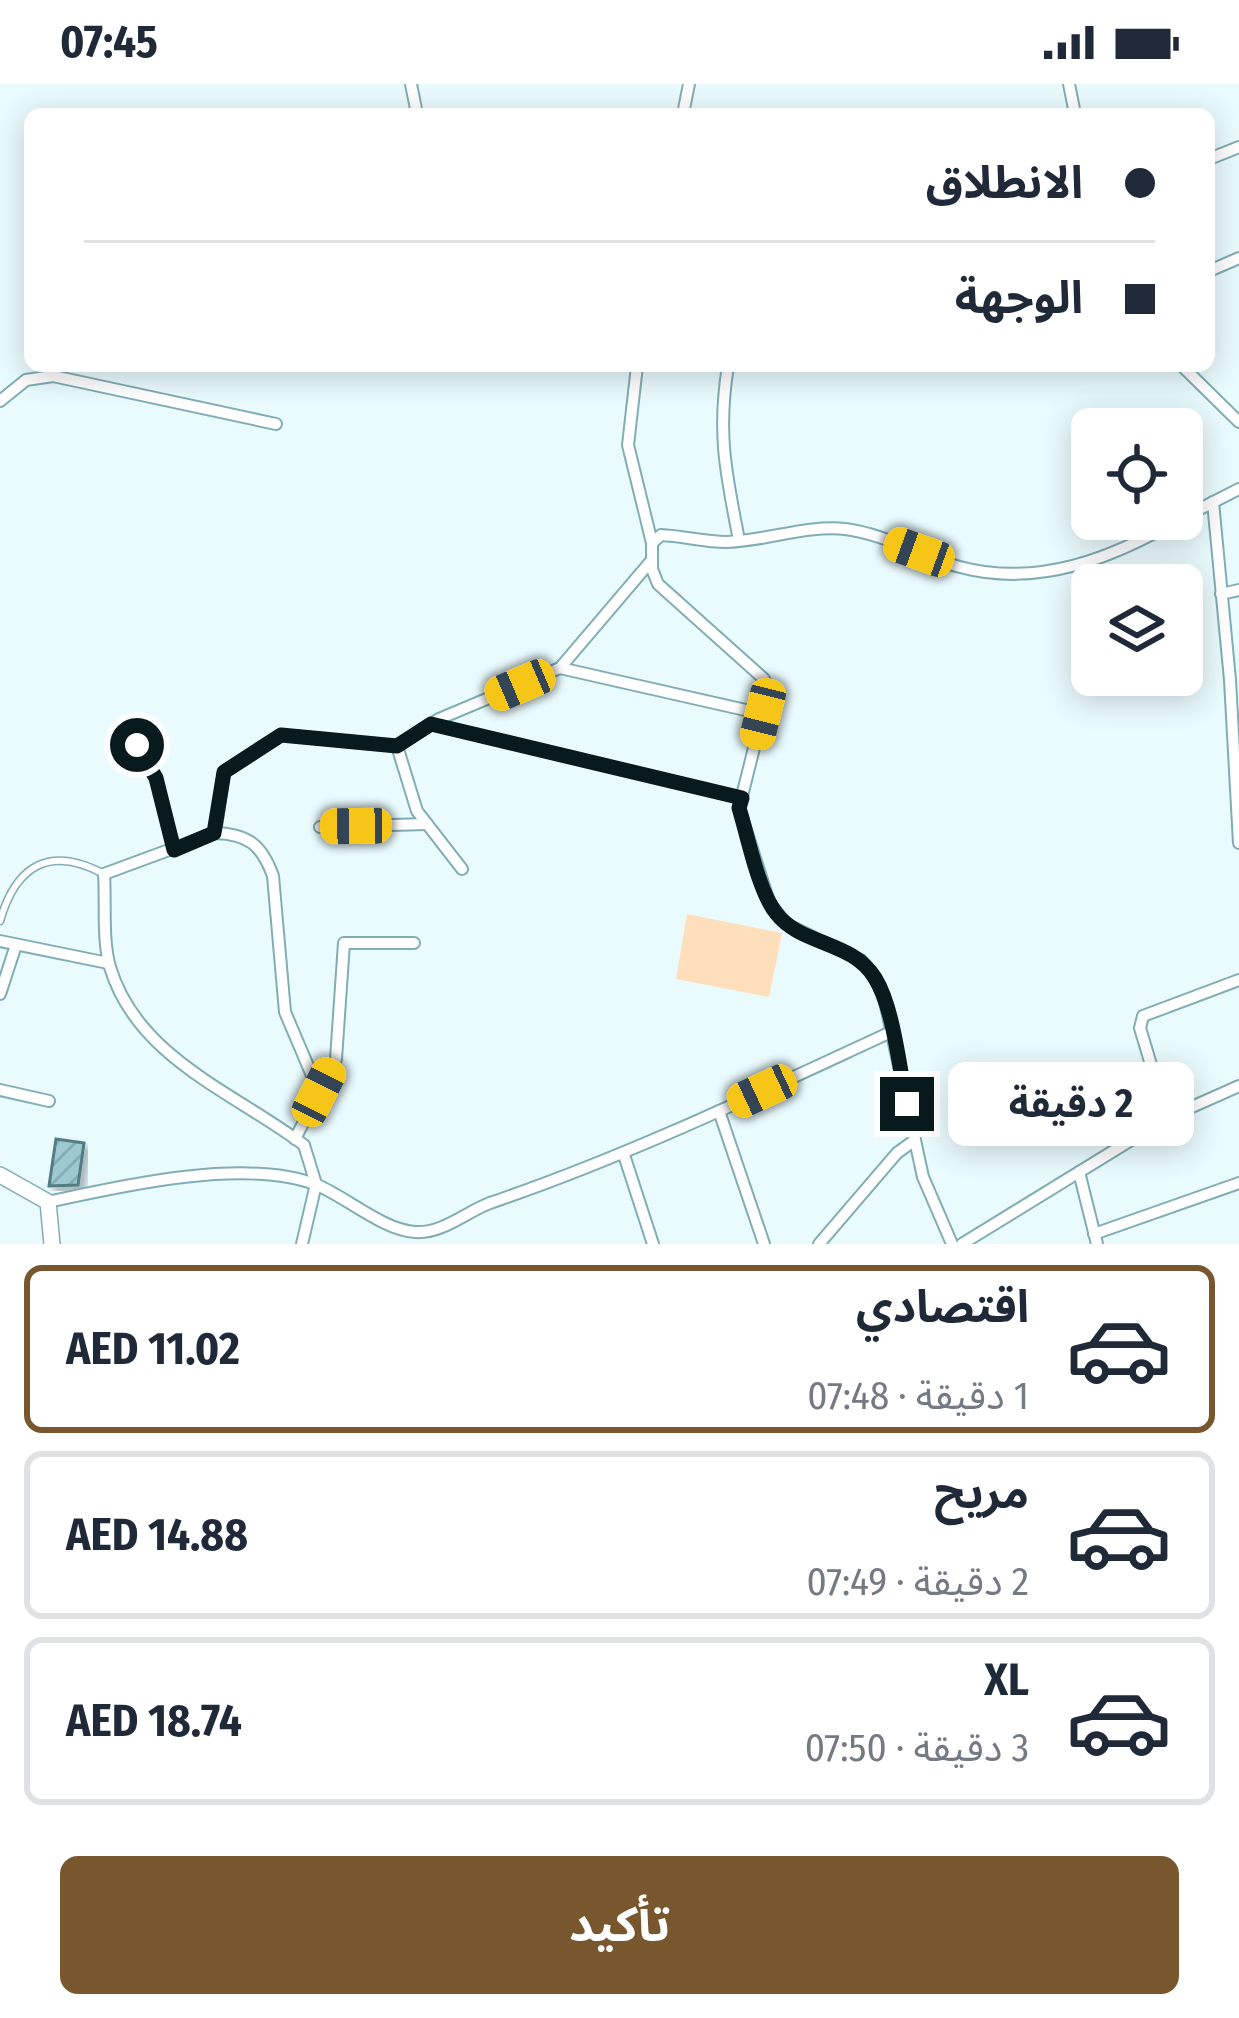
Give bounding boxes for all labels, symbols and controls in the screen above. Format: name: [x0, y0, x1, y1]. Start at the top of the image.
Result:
text: 07:45: [60, 15, 158, 69]
text: الانطلاق: [926, 156, 1083, 210]
text: الوجهة: [955, 271, 1083, 325]
map controls: [1071, 408, 1203, 696]
button: locate: [1071, 408, 1203, 540]
car: [879, 523, 959, 581]
button: layers: [1071, 564, 1203, 696]
car: [480, 654, 560, 716]
car: [737, 675, 789, 753]
route start: [110, 718, 164, 772]
car: [320, 807, 392, 845]
car: [287, 1052, 351, 1132]
car: [722, 1059, 802, 1123]
callout: 2 دقيقة: [949, 1062, 1195, 1146]
route end: [880, 1077, 934, 1131]
text: 2 دقيقة: [1009, 1081, 1133, 1127]
text: اقتصادي: [856, 1280, 1029, 1334]
icon: car: [1065, 1295, 1173, 1403]
text: AED 11.02: [66, 1322, 240, 1376]
text: 1 دقيقة · 07:48: [807, 1373, 1029, 1419]
text: مريح: [934, 1466, 1029, 1520]
icon: car: [1065, 1481, 1173, 1589]
text: AED 14.88: [66, 1508, 248, 1562]
text: 2 دقيقة · 07:49: [807, 1559, 1029, 1605]
text: XL: [984, 1653, 1029, 1707]
icon: car: [1065, 1667, 1173, 1775]
text: AED 18.74: [66, 1694, 242, 1748]
text: 3 دقيقة · 07:50: [805, 1725, 1029, 1771]
button: تأكيد: [60, 1856, 1179, 1994]

